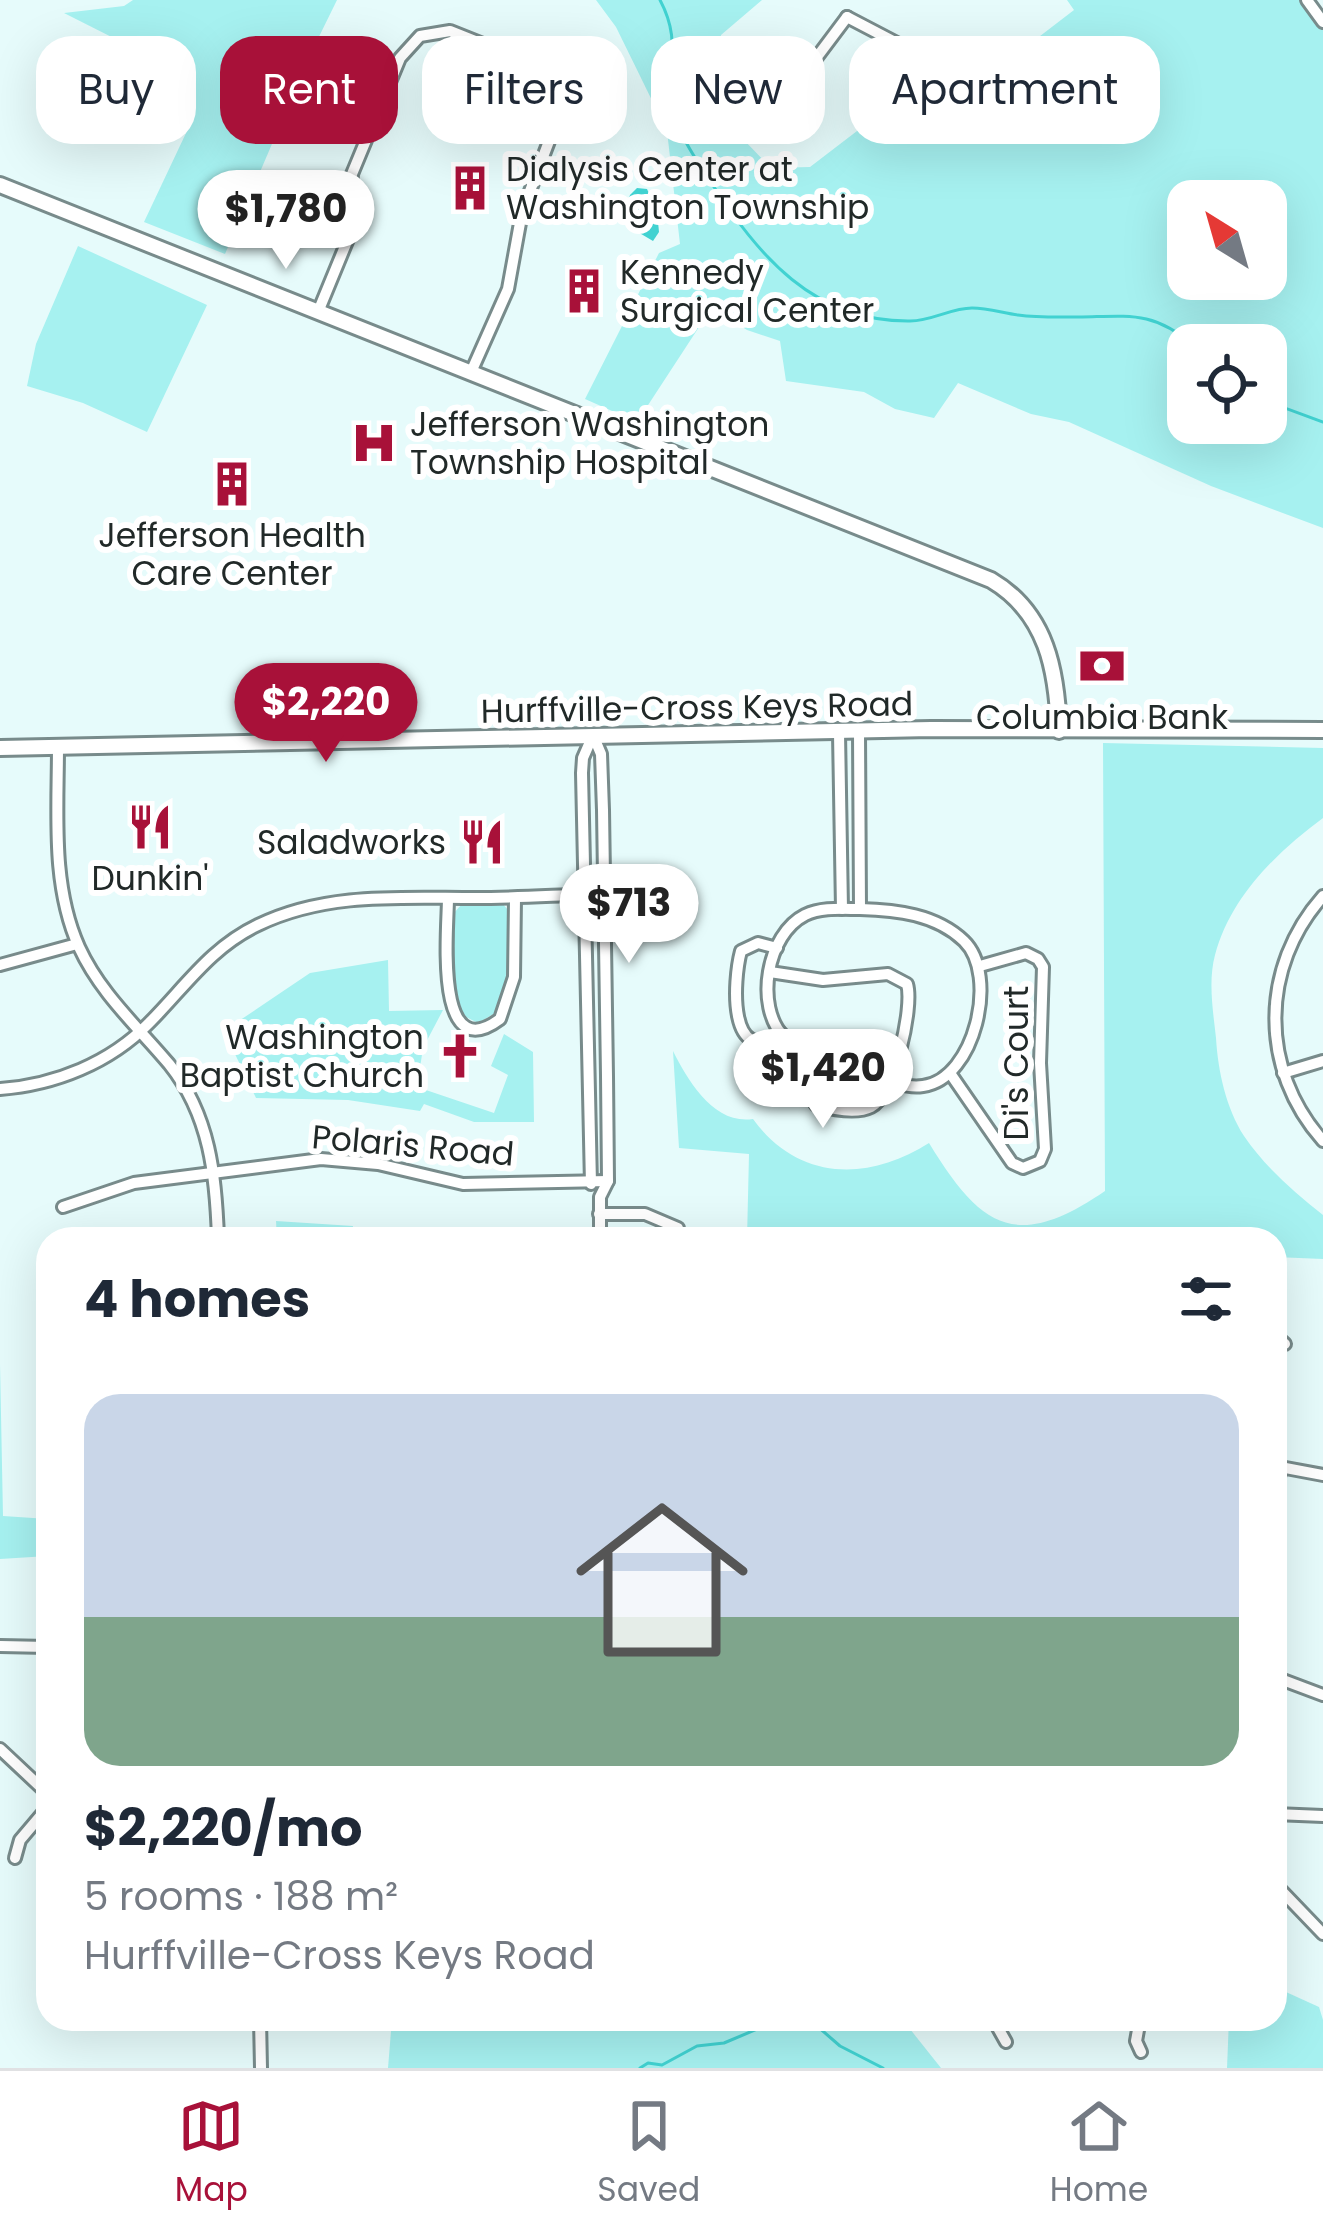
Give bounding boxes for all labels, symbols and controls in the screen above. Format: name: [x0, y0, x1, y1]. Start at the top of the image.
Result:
chip: Buy: [36, 36, 196, 144]
chip: Rent: [220, 36, 398, 144]
chip: Filters: [422, 36, 627, 144]
chip: New: [651, 36, 825, 144]
chip: Apartment: [849, 36, 1160, 144]
place label: Dialysis Center at Washington Township: [506, 146, 869, 231]
building icon: Dialysis Center at Washington Township: [445, 163, 495, 213]
pin: $1,780: [188, 170, 384, 272]
north arrow: [1167, 180, 1287, 300]
map controls: [1167, 180, 1287, 444]
text: $1,780: [224, 181, 348, 236]
place label: Kennedy Surgical Center: [620, 249, 874, 334]
building icon: Kennedy Surgical Center: [559, 266, 609, 316]
button: locate: [1167, 324, 1287, 444]
place label: Jefferson Washington Township Hospital: [410, 401, 769, 486]
hospital icon: Jefferson Washington Township Hospital: [349, 418, 399, 468]
building icon: Jefferson Health Care Center: [207, 459, 257, 509]
place label: Jefferson Health Care Center: [98, 512, 366, 597]
bank icon: Columbia Bank: [1077, 641, 1127, 691]
pin: $2,220: [228, 663, 424, 765]
text: $2,220: [261, 674, 391, 729]
street label: Hurffville-Cross Keys Road: [480, 680, 914, 735]
place label: Columbia Bank: [976, 694, 1228, 741]
restaurant icon: Dunkin': [125, 802, 175, 852]
restaurant icon: Saladworks: [457, 817, 507, 867]
place label: Saladworks: [257, 819, 446, 866]
place label: Dunkin': [91, 855, 209, 902]
pin: $713: [558, 864, 700, 966]
text: $713: [587, 875, 671, 930]
street label: Di's Court: [993, 986, 1040, 1140]
place label: Washington Baptist Church: [180, 1014, 424, 1099]
pin: $1,420: [725, 1029, 921, 1131]
church icon: Washington Baptist Church: [435, 1031, 485, 1081]
text: $1,420: [760, 1040, 886, 1095]
street label: Polaris Road: [310, 1113, 516, 1178]
text: 4 homes: [84, 1263, 310, 1335]
icon: filters: [1173, 1266, 1239, 1332]
icon: home: [554, 1472, 770, 1688]
text: $2,220/mo: [84, 1792, 362, 1864]
text: 5 rooms · 188 m²: [84, 1869, 398, 1924]
text: Hurffville-Cross Keys Road: [84, 1928, 595, 1983]
tab: Map: [175, 2093, 248, 2215]
tab: Saved: [597, 2093, 700, 2215]
tab: Home: [1050, 2093, 1148, 2215]

